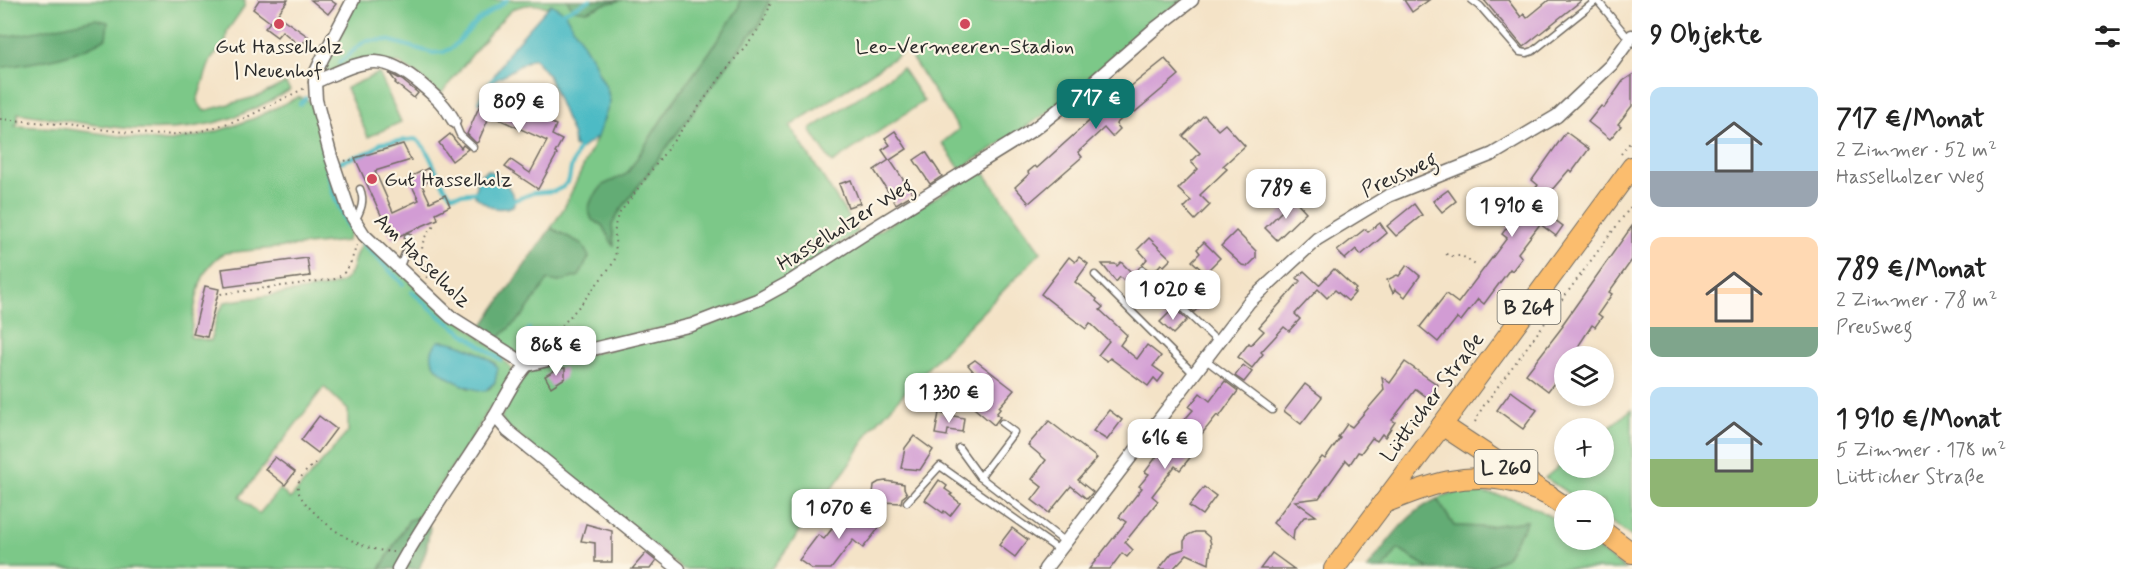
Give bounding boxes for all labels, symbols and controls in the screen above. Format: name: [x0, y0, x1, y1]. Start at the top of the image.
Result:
marker: Gut Hasselholz | Neuenhof: [272, 17, 286, 31]
marker: Leo-Vermeeren-Stadion: [958, 17, 972, 31]
text: 9 Objekte: [1650, 19, 1762, 53]
icon: filters: [2091, 20, 2124, 53]
place label: Gut Hasselholz | Neuenhof: [215, 33, 343, 85]
place label: Leo-Vermeeren-Stadion: [856, 33, 1074, 61]
pin: 717 €: [1054, 79, 1138, 130]
pin: 809 €: [477, 83, 561, 134]
text: 717 €: [1071, 85, 1121, 112]
text: 809 €: [493, 89, 545, 116]
text: 717 €/Monat: [1836, 103, 1985, 137]
icon: home: [1698, 111, 1770, 183]
text: 2 Zimmer · 52 m²: [1836, 137, 1997, 164]
street label: Preusweg: [1357, 145, 1443, 206]
text: Hasselholzer Weg: [1836, 164, 1985, 191]
place label: Gut Hasselholz: [384, 166, 512, 194]
pin: 789 €: [1244, 169, 1328, 220]
marker: Gut Hasselholz: [365, 172, 379, 186]
street label: Hasselholzer Weg: [772, 172, 920, 280]
text: 789 €: [1260, 175, 1312, 202]
pin: 1 910 €: [1457, 187, 1567, 238]
text: 1 910 €: [1480, 193, 1544, 220]
street label: Am Hasselholz: [368, 207, 477, 314]
text: 789 €/Monat: [1836, 253, 1987, 287]
icon: home: [1698, 261, 1770, 333]
pin: 1 020 €: [1118, 270, 1228, 321]
text: 1 020 €: [1139, 276, 1207, 303]
text: 2 Zimmer · 78 m²: [1836, 287, 1997, 314]
road number: B 264: [1498, 290, 1561, 324]
text: Preusweg: [1836, 314, 1913, 341]
pin: 868 €: [514, 326, 598, 377]
street label: Lütticher Straße: [1375, 327, 1491, 468]
text: 868 €: [530, 332, 582, 359]
map controls: [1554, 346, 1614, 550]
button: layers: [1554, 346, 1614, 406]
pin: 1 330 €: [894, 373, 1004, 424]
text: 1 330 €: [919, 379, 979, 406]
text: 1 910 €/Monat: [1836, 403, 2002, 437]
icon: home: [1698, 411, 1770, 483]
button: +: [1554, 418, 1614, 478]
pin: 616 €: [1123, 419, 1207, 470]
text: 616 €: [1142, 425, 1188, 452]
text: 5 Zimmer · 178 m²: [1836, 437, 2006, 464]
road number: L 260: [1474, 450, 1538, 484]
text: Lütticher Straße: [1836, 464, 1985, 491]
pin: 1 070 €: [784, 489, 894, 540]
button: −: [1554, 490, 1614, 550]
text: 1 070 €: [806, 495, 872, 522]

